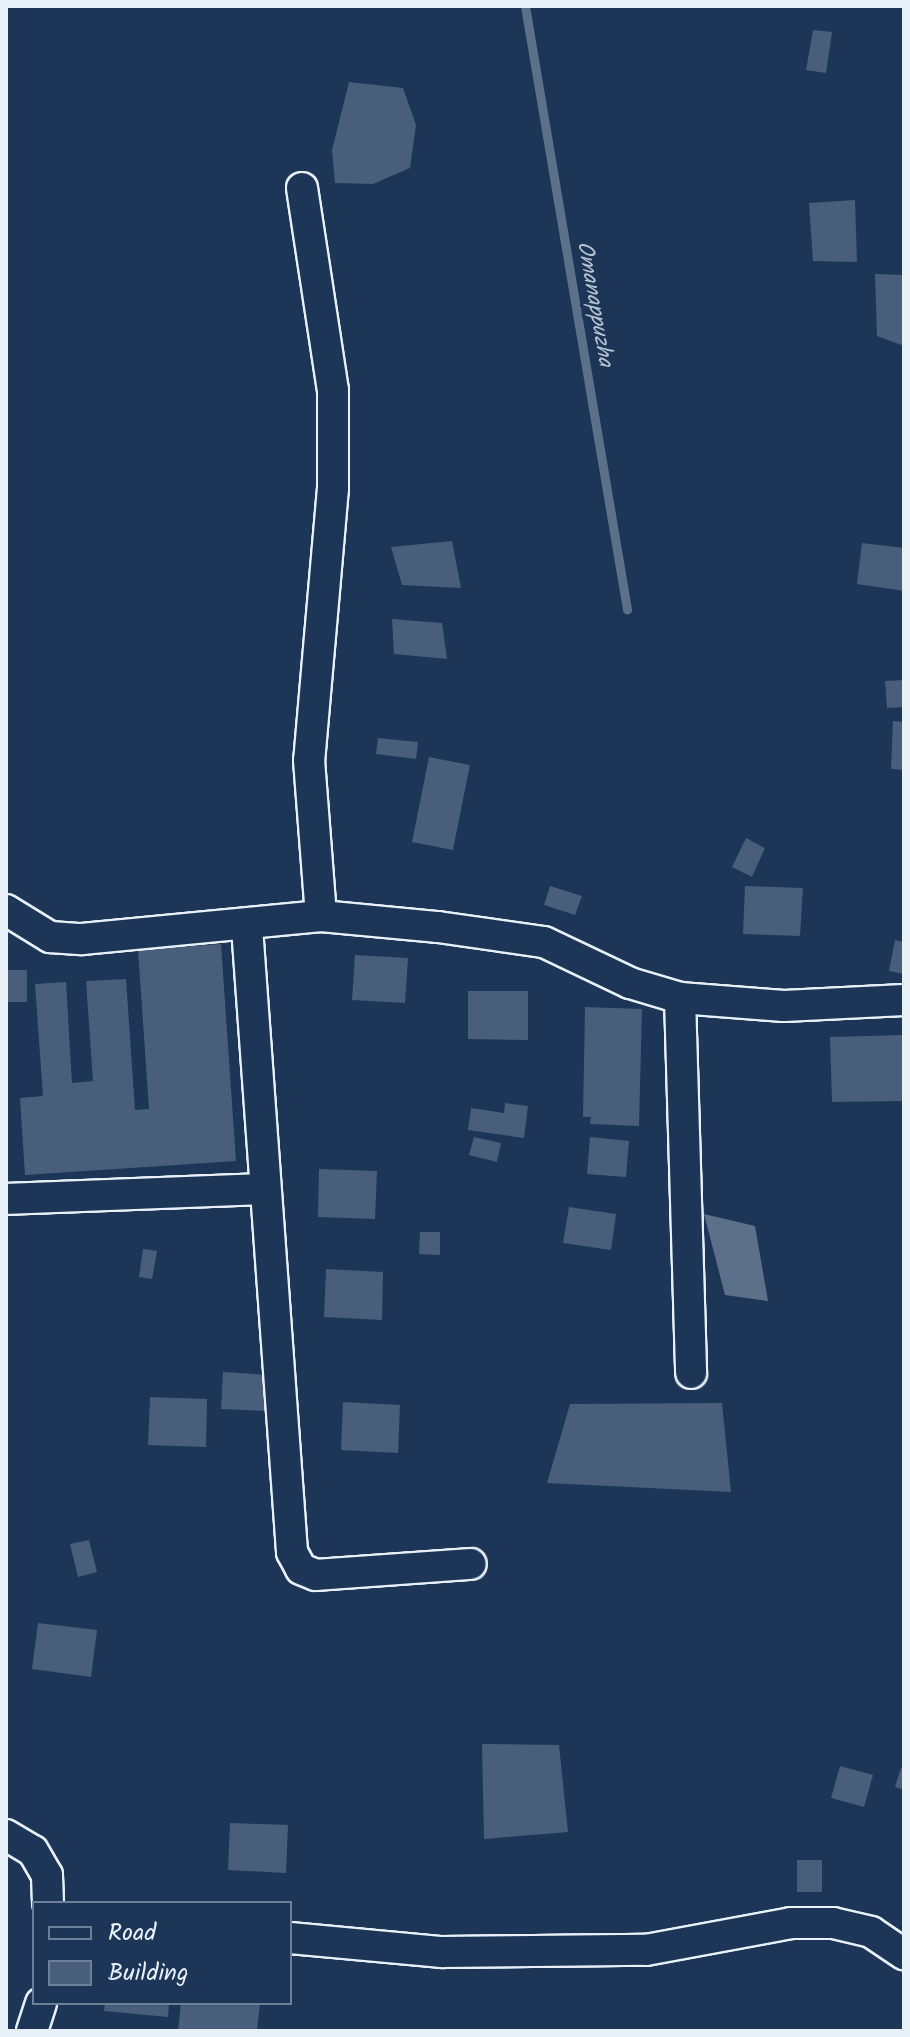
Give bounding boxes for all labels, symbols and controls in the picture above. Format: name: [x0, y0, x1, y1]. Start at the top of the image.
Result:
water label: Omanappuzha: [570, 239, 618, 369]
legend: [32, 1901, 292, 2005]
text: Road: [108, 1914, 156, 1953]
text: Building: [108, 1954, 188, 1993]

